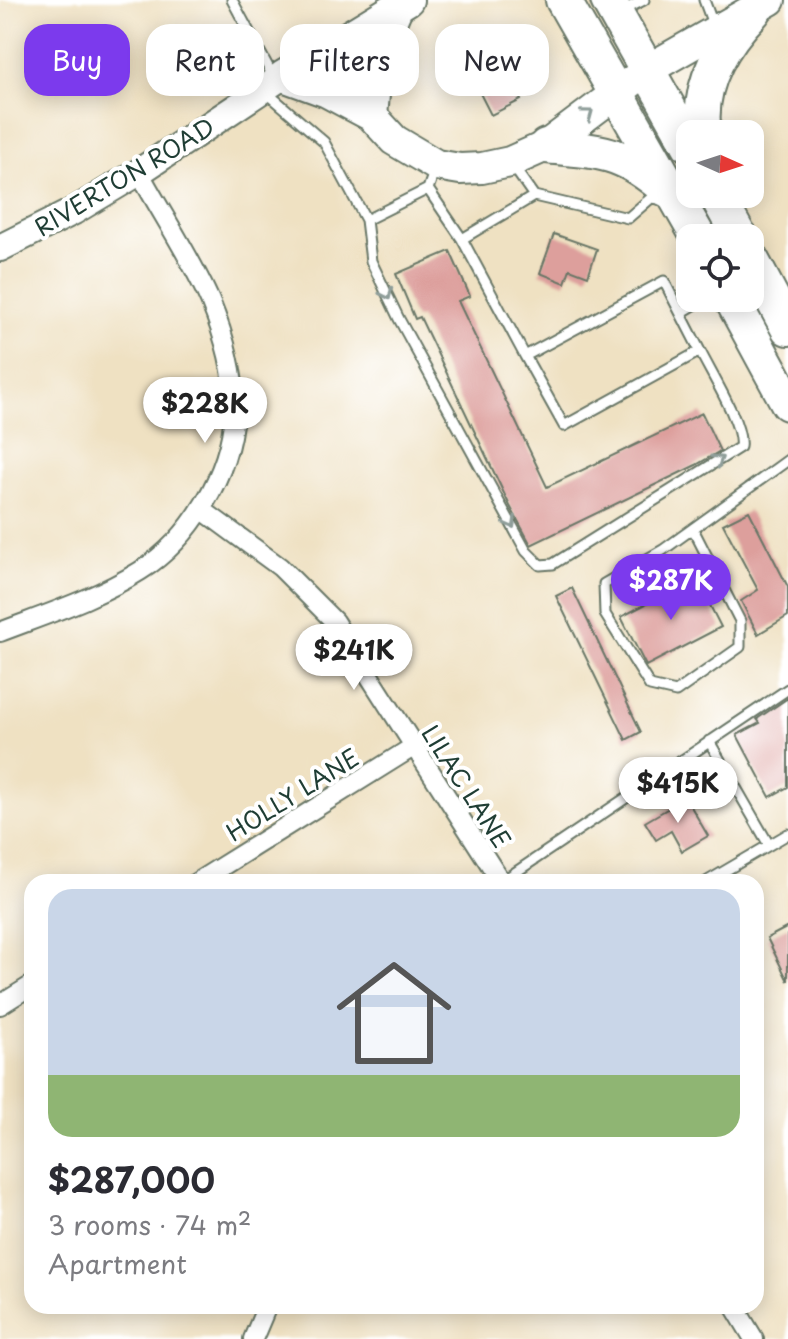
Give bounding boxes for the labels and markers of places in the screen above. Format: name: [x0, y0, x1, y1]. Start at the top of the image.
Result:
pin: $228K: [149, 377, 261, 445]
pin: $287K: [615, 554, 727, 622]
pin: $241K: [298, 624, 410, 692]
pin: $415K: [622, 757, 734, 825]

